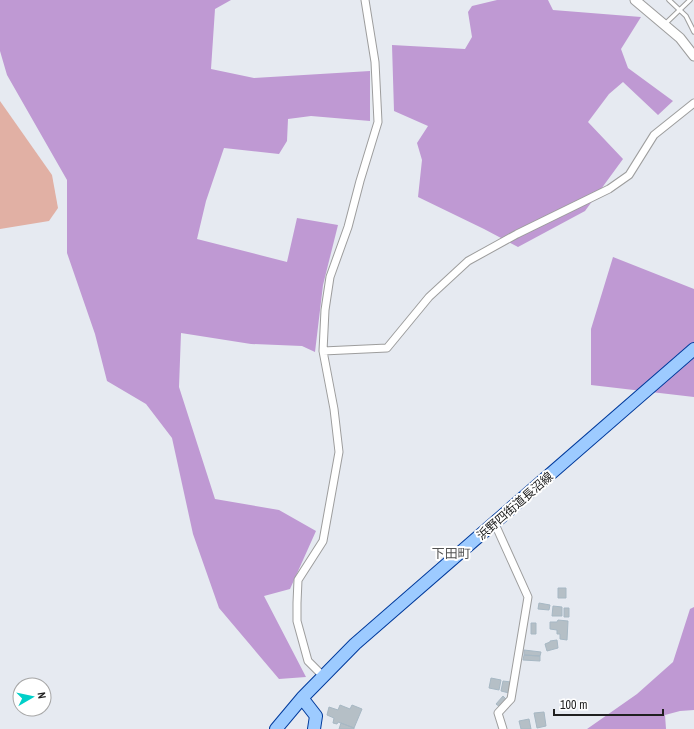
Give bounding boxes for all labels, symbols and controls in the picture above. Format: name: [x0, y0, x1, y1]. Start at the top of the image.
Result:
street label: 浜野四街道長沼線: [474, 468, 556, 544]
district label: 下田町: [431, 545, 471, 562]
north arrow: [12, 677, 52, 717]
text: N: [34, 691, 49, 700]
scale bar: [554, 691, 663, 717]
text: 100 m: [560, 697, 587, 713]

